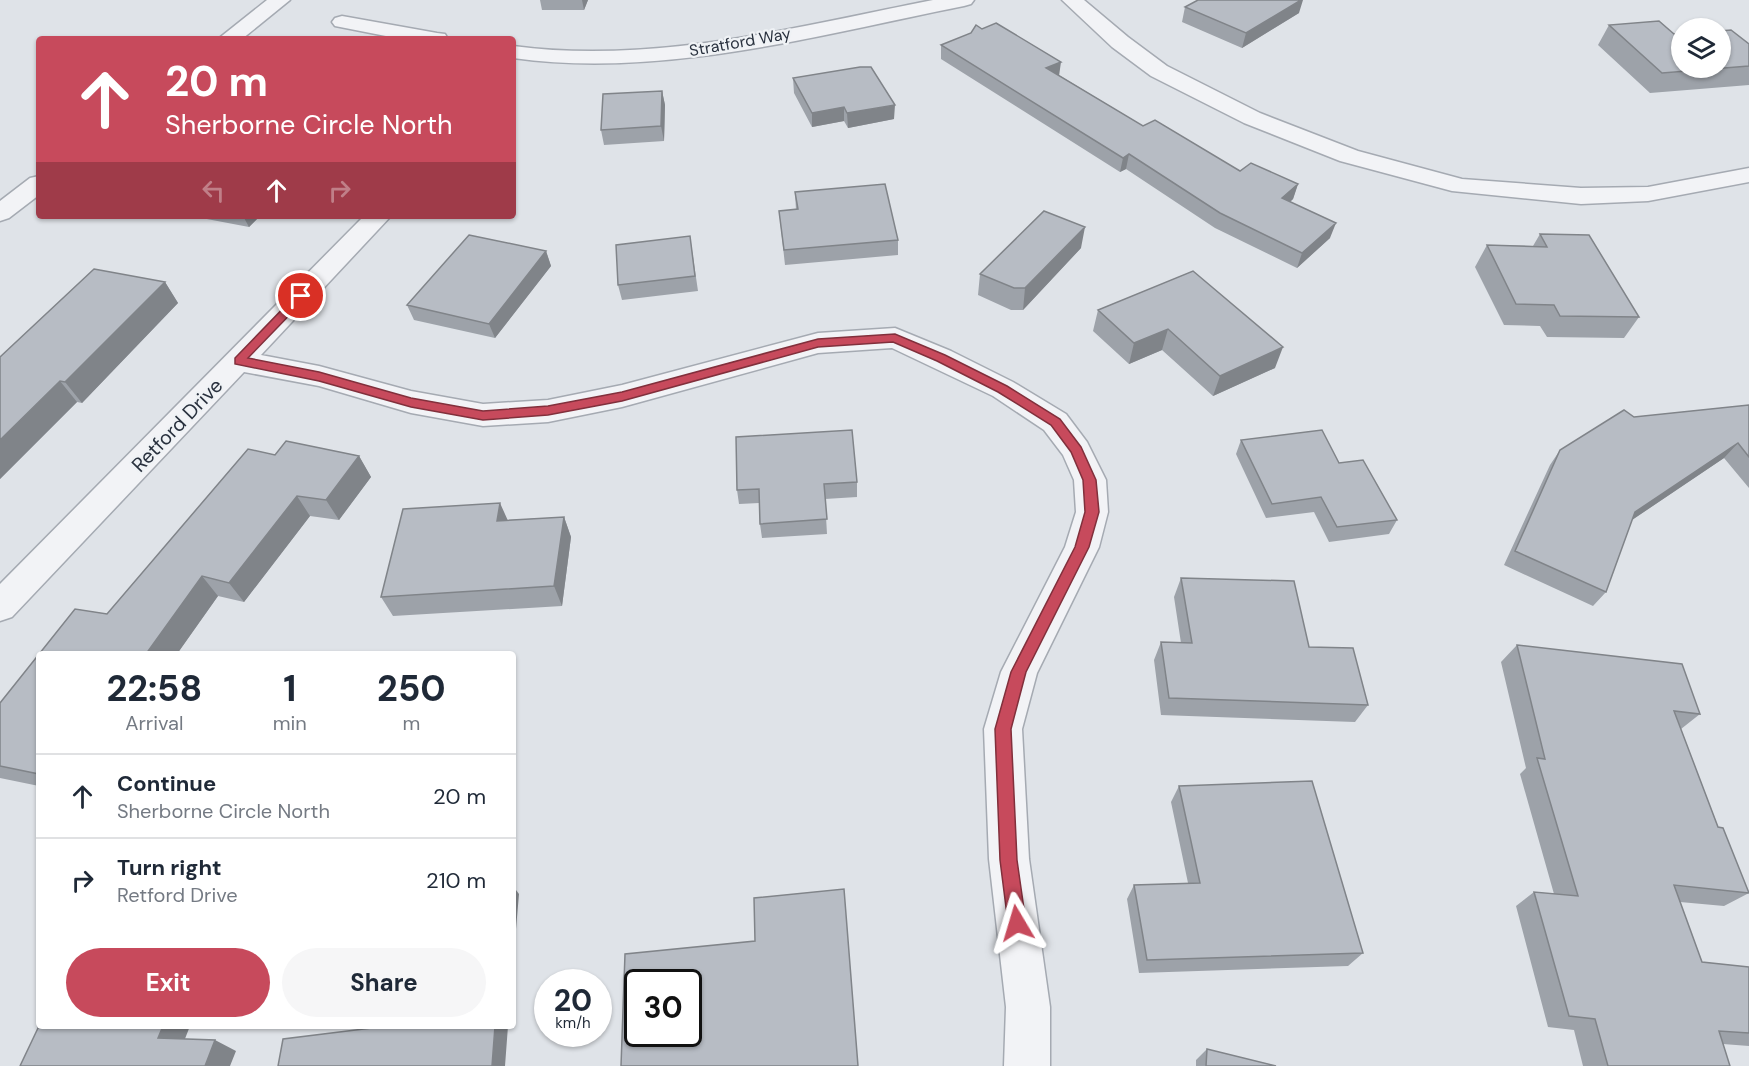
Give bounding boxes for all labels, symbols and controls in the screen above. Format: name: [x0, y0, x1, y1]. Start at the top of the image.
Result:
map controls: [1671, 18, 1731, 78]
button: layers: [1671, 18, 1731, 78]
street label: Stratford Way: [688, 23, 793, 61]
text: 20 m: [165, 54, 268, 109]
icon: ahead: [66, 60, 144, 138]
text: Sherborne Circle North: [165, 107, 453, 142]
icon: left: [197, 174, 230, 207]
icon: ahead: [260, 174, 293, 207]
icon: right: [323, 174, 356, 207]
pin: [275, 270, 326, 321]
icon: arrive: [284, 279, 317, 312]
street label: Retford Drive: [126, 373, 228, 477]
text: 22:58: [106, 665, 202, 712]
text: 1: [283, 665, 296, 712]
text: 250: [377, 665, 446, 712]
text: Arrival: [125, 710, 183, 736]
text: min: [273, 710, 307, 736]
text: m: [402, 710, 420, 736]
text: Continue: [117, 769, 216, 798]
icon: ahead: [66, 780, 99, 813]
text: 20 m: [433, 782, 486, 811]
text: Sherborne Circle North: [117, 798, 330, 824]
text: Turn right: [117, 853, 222, 882]
icon: right: [66, 864, 99, 897]
text: 210 m: [426, 866, 486, 895]
text: Retford Drive: [117, 882, 238, 908]
position arrow: [985, 891, 1049, 955]
button: Exit: [66, 948, 270, 1017]
button: Share: [282, 948, 486, 1017]
speed limit sign: 30: [624, 969, 702, 1047]
text: 20: [554, 981, 592, 1020]
text: km/h: [555, 1013, 591, 1033]

